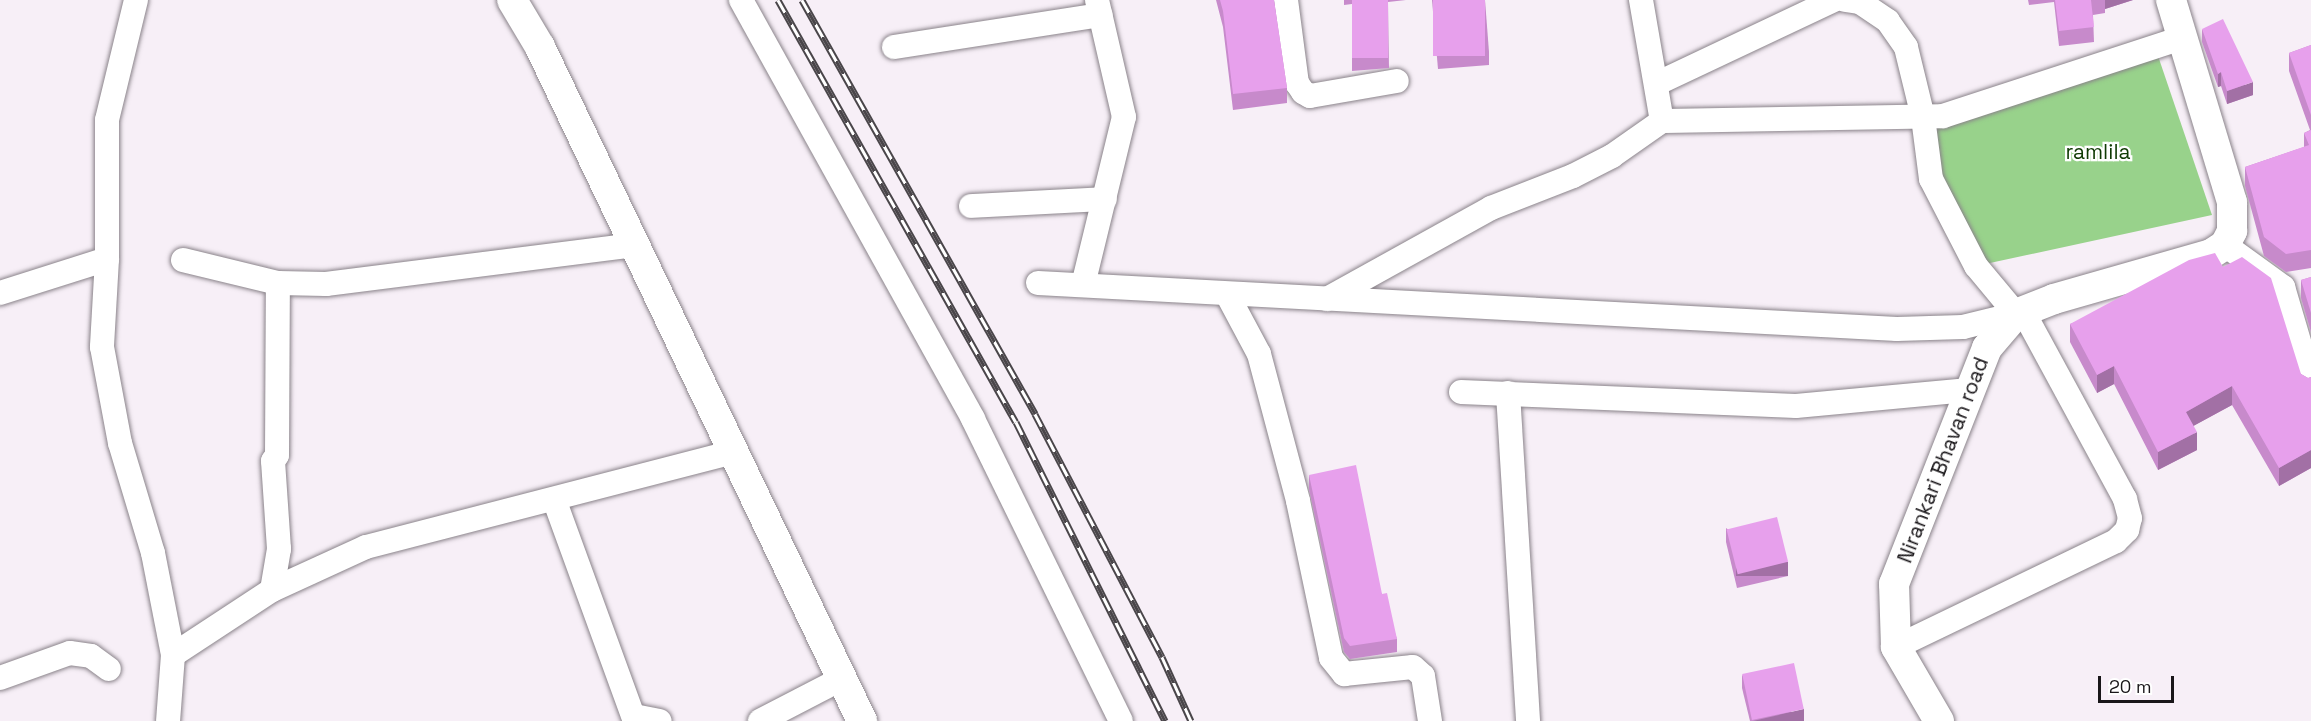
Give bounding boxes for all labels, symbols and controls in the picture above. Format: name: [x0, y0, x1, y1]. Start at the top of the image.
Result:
park label: ramlila: [2065, 139, 2131, 165]
street label: Nirankari Bhavan road: [1892, 353, 1994, 567]
scale bar: [2101, 664, 2178, 702]
text: 20 m: [2109, 675, 2152, 698]

